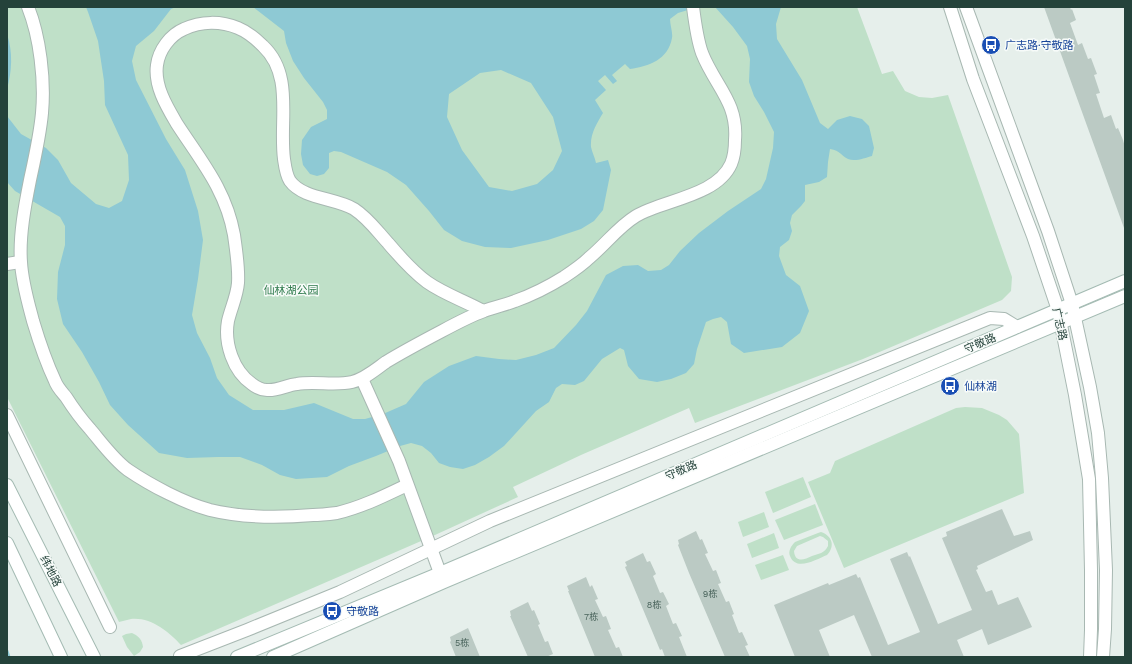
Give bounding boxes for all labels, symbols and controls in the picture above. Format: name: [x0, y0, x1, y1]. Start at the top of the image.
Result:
bus stop icon: 广志路·守敬路: [980, 34, 1002, 56]
place label: 广志路·守敬路: [1005, 39, 1074, 52]
park label: 仙林湖公园: [264, 284, 319, 297]
street label: 广志路: [1049, 307, 1070, 342]
street label: 守敬路: [962, 331, 998, 356]
bus stop icon: 仙林湖: [939, 375, 961, 397]
place label: 仙林湖: [964, 380, 997, 393]
street label: 守敬路: [663, 458, 699, 483]
street label: 纬地路: [37, 554, 64, 589]
house number: 9栋: [703, 588, 717, 599]
house number: 8栋: [647, 599, 661, 610]
bus stop icon: 守敬路: [321, 600, 343, 622]
place label: 守敬路: [346, 605, 379, 618]
house number: 7栋: [584, 611, 598, 622]
house number: 5栋: [455, 637, 469, 648]

